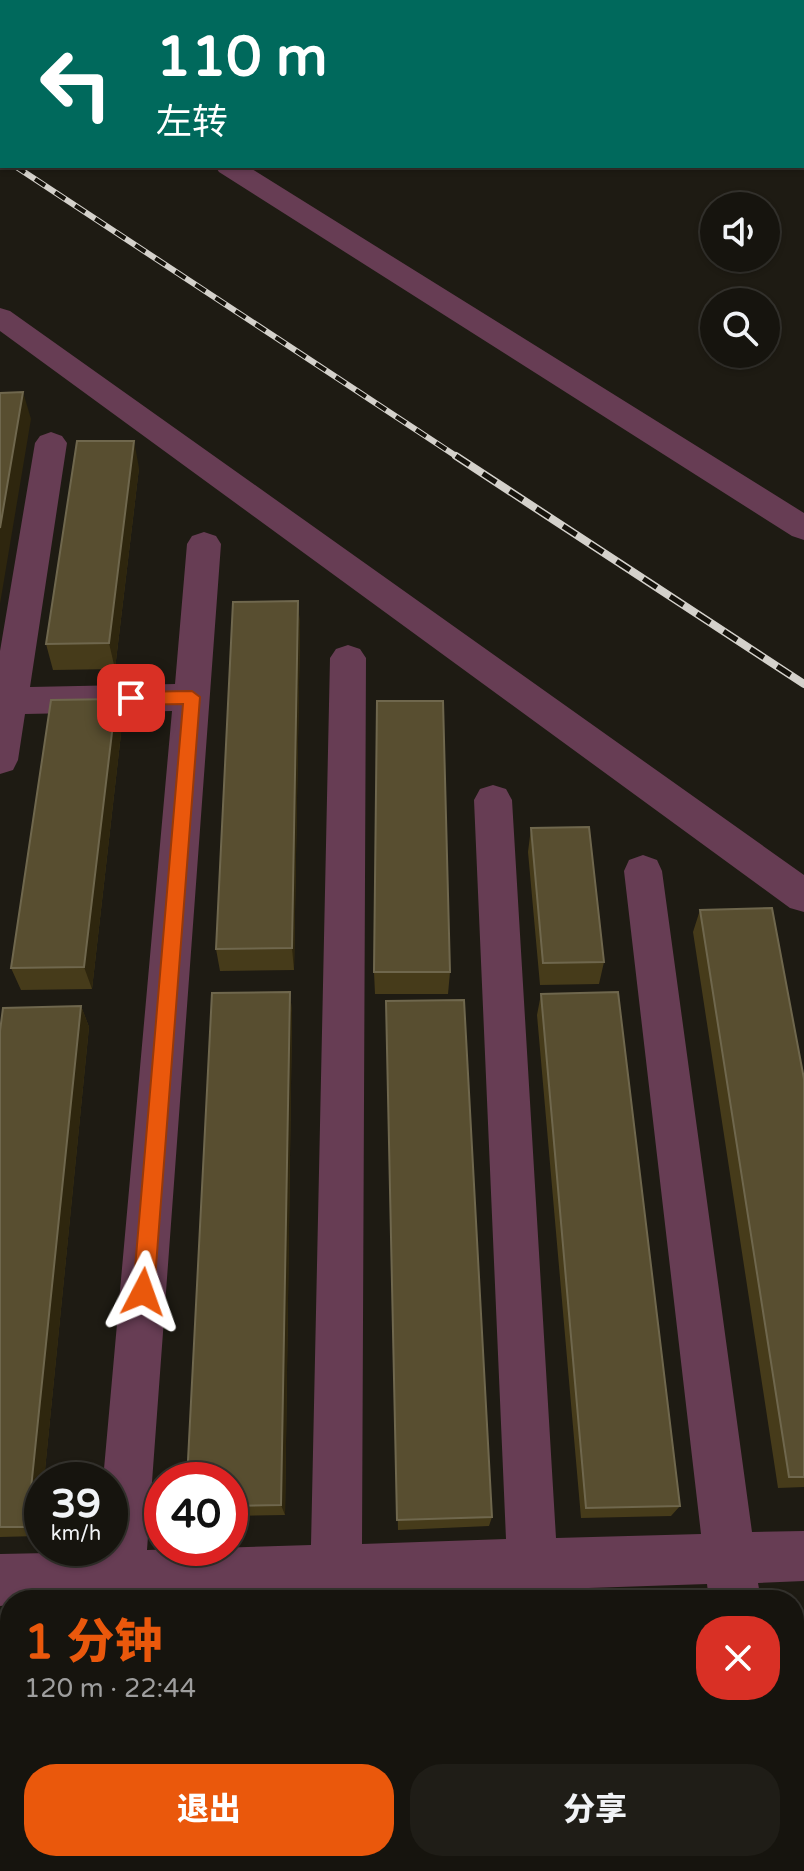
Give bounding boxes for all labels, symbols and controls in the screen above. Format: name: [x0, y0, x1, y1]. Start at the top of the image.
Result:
text: 110 m: [156, 24, 327, 91]
icon: left: [24, 32, 128, 136]
text: 左转: [156, 101, 228, 144]
map controls: [700, 192, 780, 368]
button: sound: [700, 192, 780, 272]
button: search: [700, 288, 780, 368]
pin: [97, 664, 165, 732]
icon: arrive: [109, 676, 153, 720]
position arrow: [101, 1250, 185, 1334]
speed limit sign: 40: [144, 1462, 248, 1566]
text: 39: [51, 1480, 101, 1528]
text: km/h: [51, 1522, 101, 1546]
text: 1 分钟: [24, 1614, 163, 1672]
button: close: [696, 1616, 780, 1700]
text: 120 m · 22:44: [24, 1673, 196, 1704]
button: 退出: [24, 1764, 394, 1856]
button: 分享: [410, 1764, 780, 1856]

